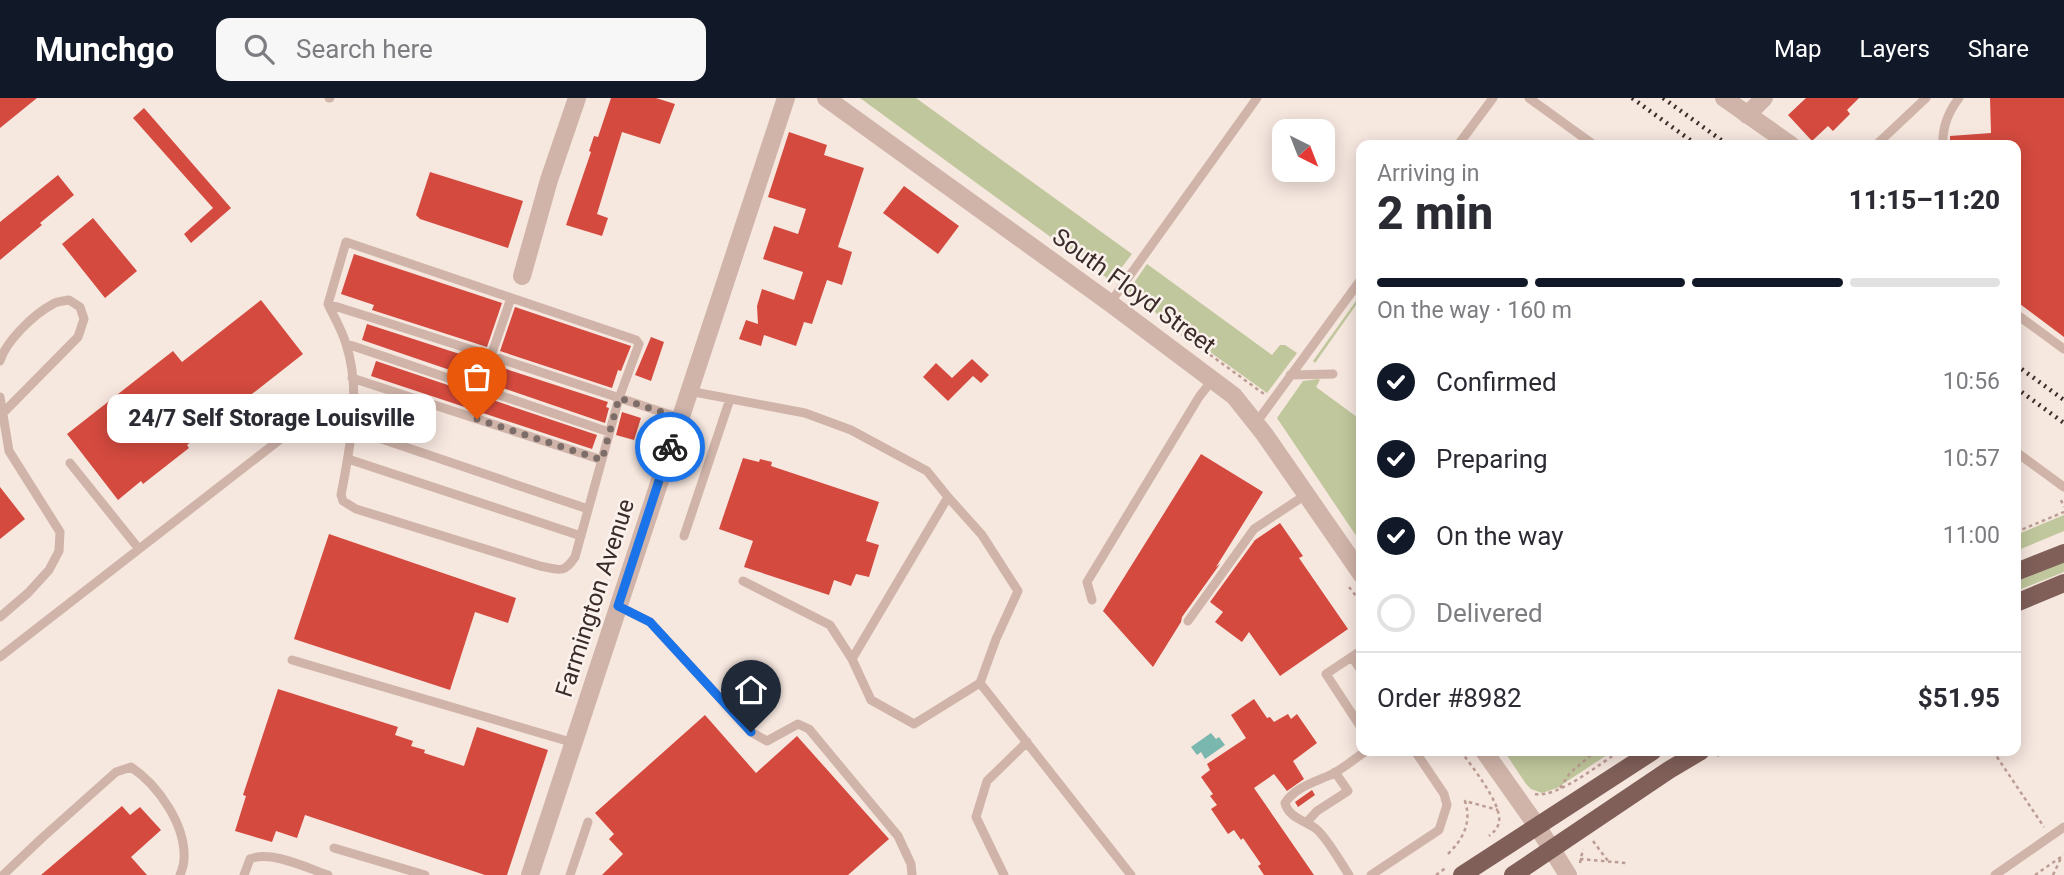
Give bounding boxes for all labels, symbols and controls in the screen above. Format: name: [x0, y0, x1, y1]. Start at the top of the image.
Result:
search box: [216, 18, 706, 81]
text: Munchgo: [35, 30, 174, 69]
icon: search: [240, 30, 278, 68]
text: Search here: [296, 34, 433, 64]
text: Map: [1774, 35, 1822, 63]
text: Layers: [1860, 35, 1930, 63]
text: Share: [1968, 35, 2029, 63]
north arrow: [1272, 119, 1335, 182]
map controls: [1272, 119, 1335, 182]
text: Arriving in: [1377, 160, 1480, 187]
text: 11:15–11:20: [1849, 185, 2000, 215]
text: 2 min: [1377, 186, 1493, 240]
street label: South Floyd Street: [1047, 222, 1221, 360]
text: On the way · 160 m: [1377, 297, 1572, 324]
pin: [447, 347, 507, 419]
icon: bag: [458, 358, 496, 396]
icon: check: [1377, 363, 1415, 401]
text: Confirmed: [1436, 367, 1557, 397]
text: 10:56: [1943, 368, 2000, 395]
callout: 24/7 Self Storage Louisville: [106, 394, 435, 444]
text: 24/7 Self Storage Louisville: [128, 405, 415, 432]
courier: [635, 412, 705, 482]
icon: bike: [651, 428, 689, 466]
icon: check: [1377, 440, 1415, 478]
text: Preparing: [1436, 444, 1548, 474]
text: 10:57: [1943, 445, 2000, 472]
street label: Farmington Avenue: [550, 495, 640, 701]
icon: check: [1377, 517, 1415, 555]
text: On the way: [1436, 521, 1564, 551]
text: 11:00: [1943, 522, 2000, 549]
text: Delivered: [1436, 598, 1543, 628]
pin: [721, 660, 781, 732]
icon: home: [732, 671, 770, 709]
text: Order #8982: [1377, 683, 1522, 713]
text: $51.95: [1918, 683, 2000, 713]

